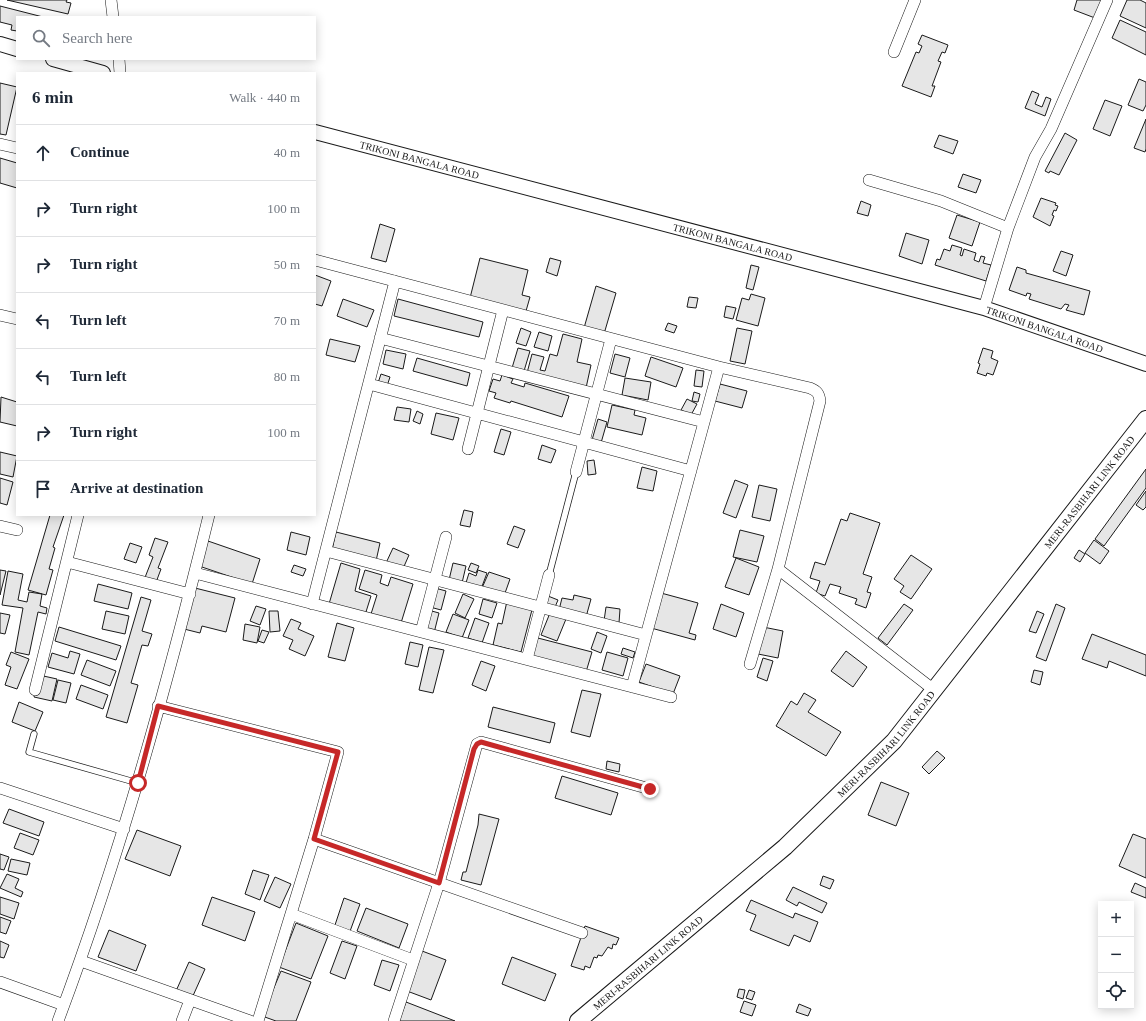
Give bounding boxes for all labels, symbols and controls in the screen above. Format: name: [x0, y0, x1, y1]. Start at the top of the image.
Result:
search box: [16, 16, 316, 60]
icon: search: [30, 27, 52, 49]
text: Search here: [62, 30, 132, 46]
text: 6 min: [32, 88, 73, 107]
text: Walk · 440 m: [229, 90, 300, 105]
street label: TRIKONI BANGALA ROAD: [359, 139, 480, 180]
icon: ahead: [32, 142, 54, 164]
text: Continue: [70, 144, 129, 160]
text: 40 m: [274, 145, 300, 160]
icon: right: [32, 198, 54, 220]
text: Turn right: [70, 200, 137, 216]
text: 100 m: [267, 201, 300, 216]
street label: TRIKONI BANGALA ROAD: [672, 221, 794, 263]
icon: right: [32, 254, 54, 276]
text: Turn right: [70, 256, 137, 272]
text: 50 m: [274, 257, 300, 272]
street label: TRIKONI BANGALA ROAD: [985, 304, 1105, 354]
icon: left: [32, 310, 54, 332]
text: Turn left: [70, 312, 127, 328]
text: 70 m: [274, 313, 300, 328]
icon: left: [32, 366, 54, 388]
text: Turn left: [70, 368, 127, 384]
text: 80 m: [274, 369, 300, 384]
icon: right: [32, 422, 54, 444]
text: Turn right: [70, 424, 137, 440]
text: 100 m: [267, 425, 300, 440]
street label: MERI-RASBIHARI LINK ROAD: [1042, 433, 1136, 550]
icon: arrive: [32, 478, 54, 500]
text: Arrive at destination: [70, 480, 203, 496]
street label: MERI-RASBIHARI LINK ROAD: [835, 689, 937, 799]
route start: [129, 774, 147, 792]
route end: [641, 780, 659, 798]
map controls: [1098, 901, 1134, 1009]
button: +: [1098, 901, 1134, 937]
street label: MERI-RASBIHARI LINK ROAD: [591, 913, 705, 1012]
button: −: [1098, 937, 1134, 973]
button: locate: [1098, 973, 1134, 1009]

